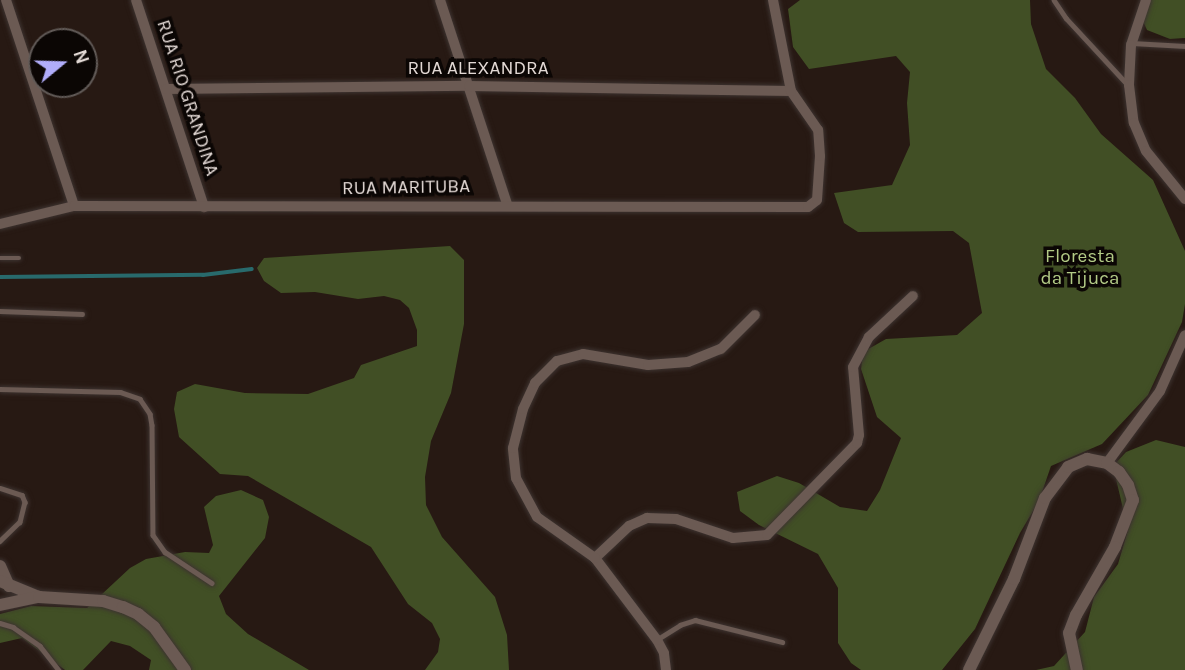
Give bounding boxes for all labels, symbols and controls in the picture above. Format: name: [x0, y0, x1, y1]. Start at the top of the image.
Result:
street label: RUA RIO GRANDINA: [151, 17, 223, 179]
north arrow: [28, 28, 98, 98]
text: N: [68, 47, 94, 67]
street label: RUA ALEXANDRA: [407, 58, 549, 80]
street label: RUA MARITUBA: [342, 175, 470, 201]
park label: Floresta da Tijuca: [1040, 246, 1120, 290]

